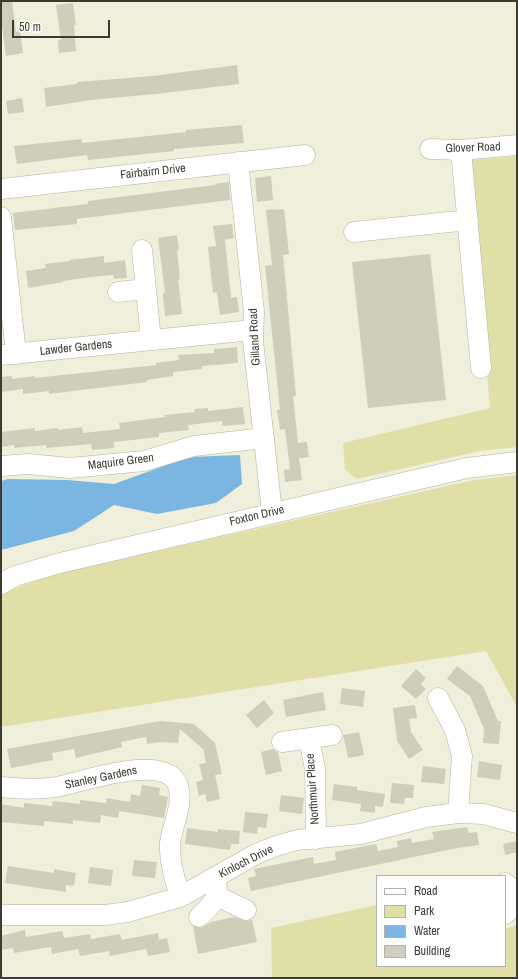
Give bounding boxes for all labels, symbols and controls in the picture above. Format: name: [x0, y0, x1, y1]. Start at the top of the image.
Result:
scale bar: [14, 12, 112, 38]
text: 50 m: [19, 19, 41, 35]
street label: Glover Road: [445, 140, 501, 156]
street label: Fairbairn Drive: [120, 161, 186, 183]
street label: Gilland Road: [246, 308, 264, 366]
street label: Lawder Gardens: [39, 337, 113, 359]
street label: Maquire Green: [87, 451, 155, 473]
street label: Foxton Drive: [228, 503, 286, 529]
street label: Northmuir Place: [303, 753, 323, 825]
street label: Stanley Gardens: [64, 763, 138, 793]
street label: Kinloch Drive: [216, 842, 276, 882]
legend: [376, 875, 506, 967]
text: Road: [414, 883, 438, 899]
text: Park: [414, 903, 434, 919]
text: Water: [414, 923, 440, 939]
text: Building: [414, 943, 450, 959]

